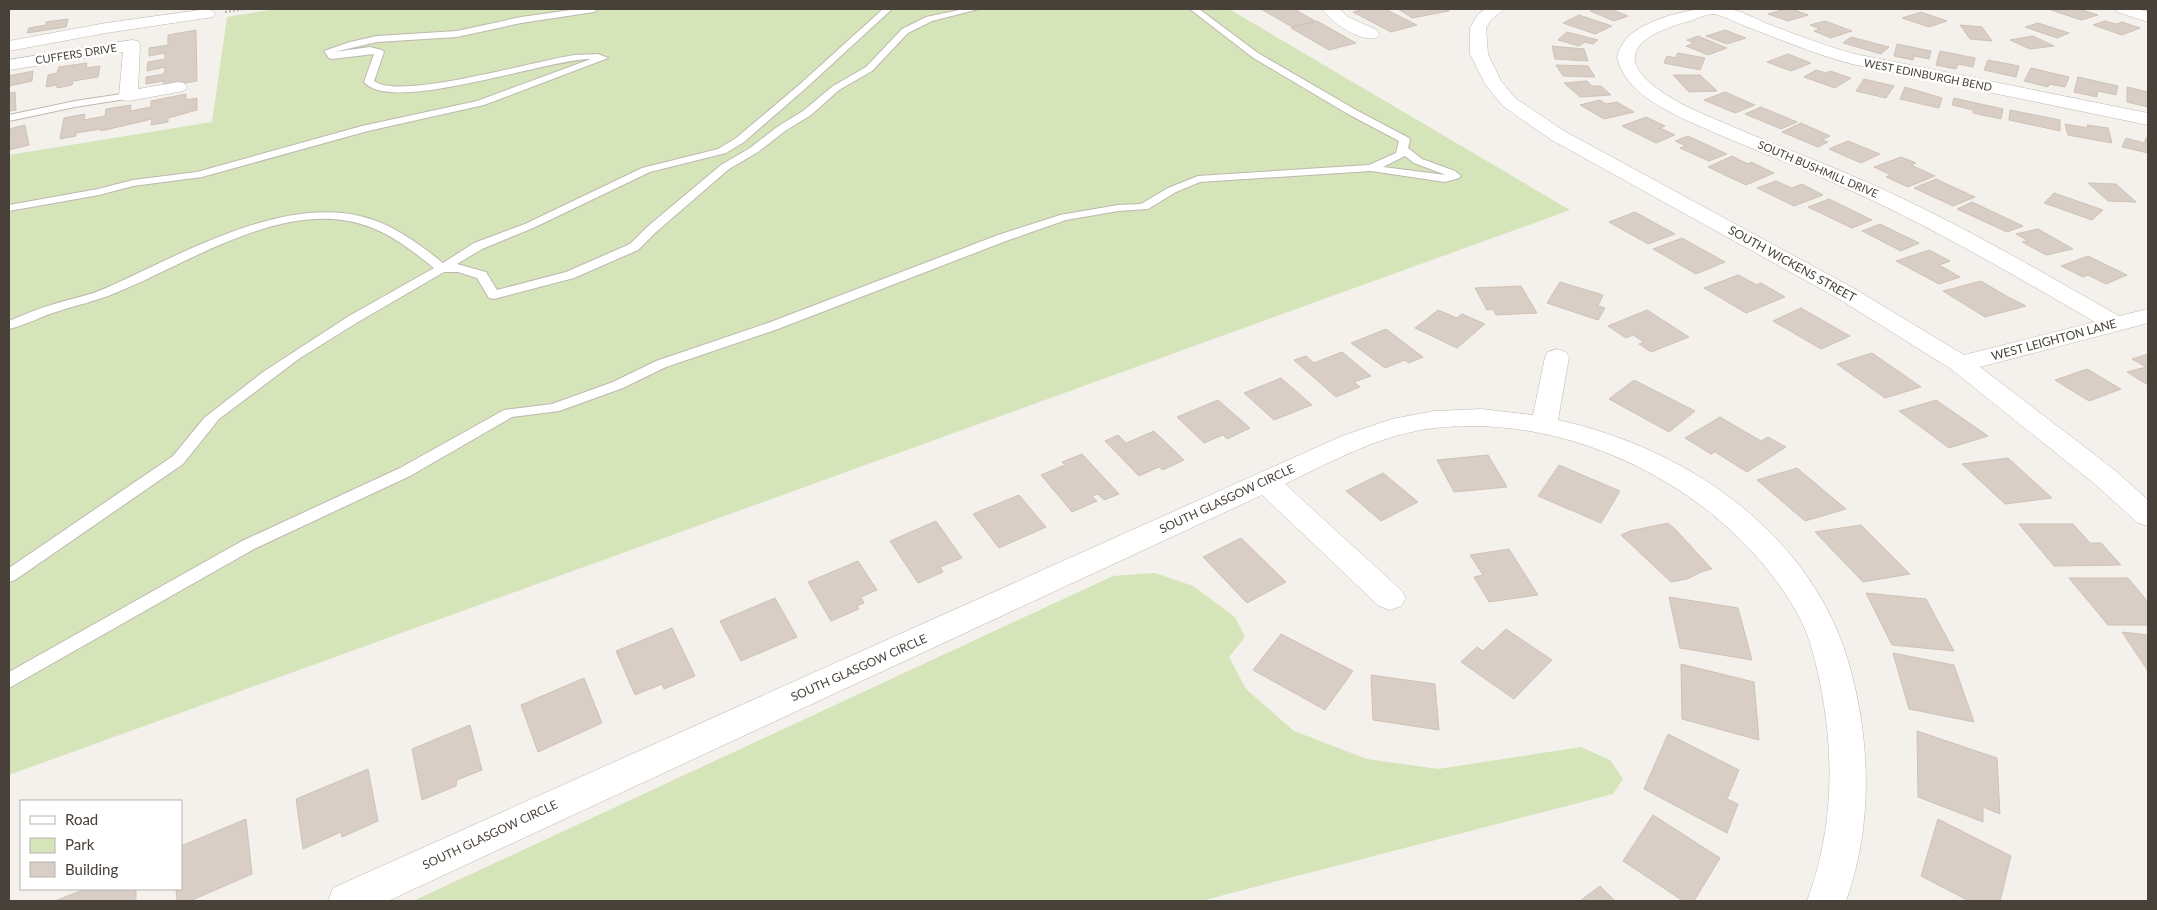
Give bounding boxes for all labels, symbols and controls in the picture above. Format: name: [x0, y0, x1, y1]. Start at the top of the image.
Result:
street label: CUFFERS DRIVE: [34, 41, 117, 66]
street label: WEST EDINBURGH BEND: [1863, 56, 1993, 93]
street label: SOUTH BUSHMILL DRIVE: [1756, 137, 1880, 200]
street label: SOUTH WICKENS STREET: [1726, 222, 1859, 305]
street label: WEST LEIGHTON LANE: [1990, 316, 2118, 363]
street label: SOUTH GLASGOW CIRCLE: [1157, 461, 1297, 536]
street label: SOUTH GLASGOW CIRCLE: [788, 631, 929, 704]
street label: SOUTH GLASGOW CIRCLE: [420, 797, 560, 872]
legend: [20, 800, 182, 890]
text: Road: [65, 810, 98, 828]
text: Park: [65, 835, 95, 853]
text: Building: [65, 860, 118, 878]

